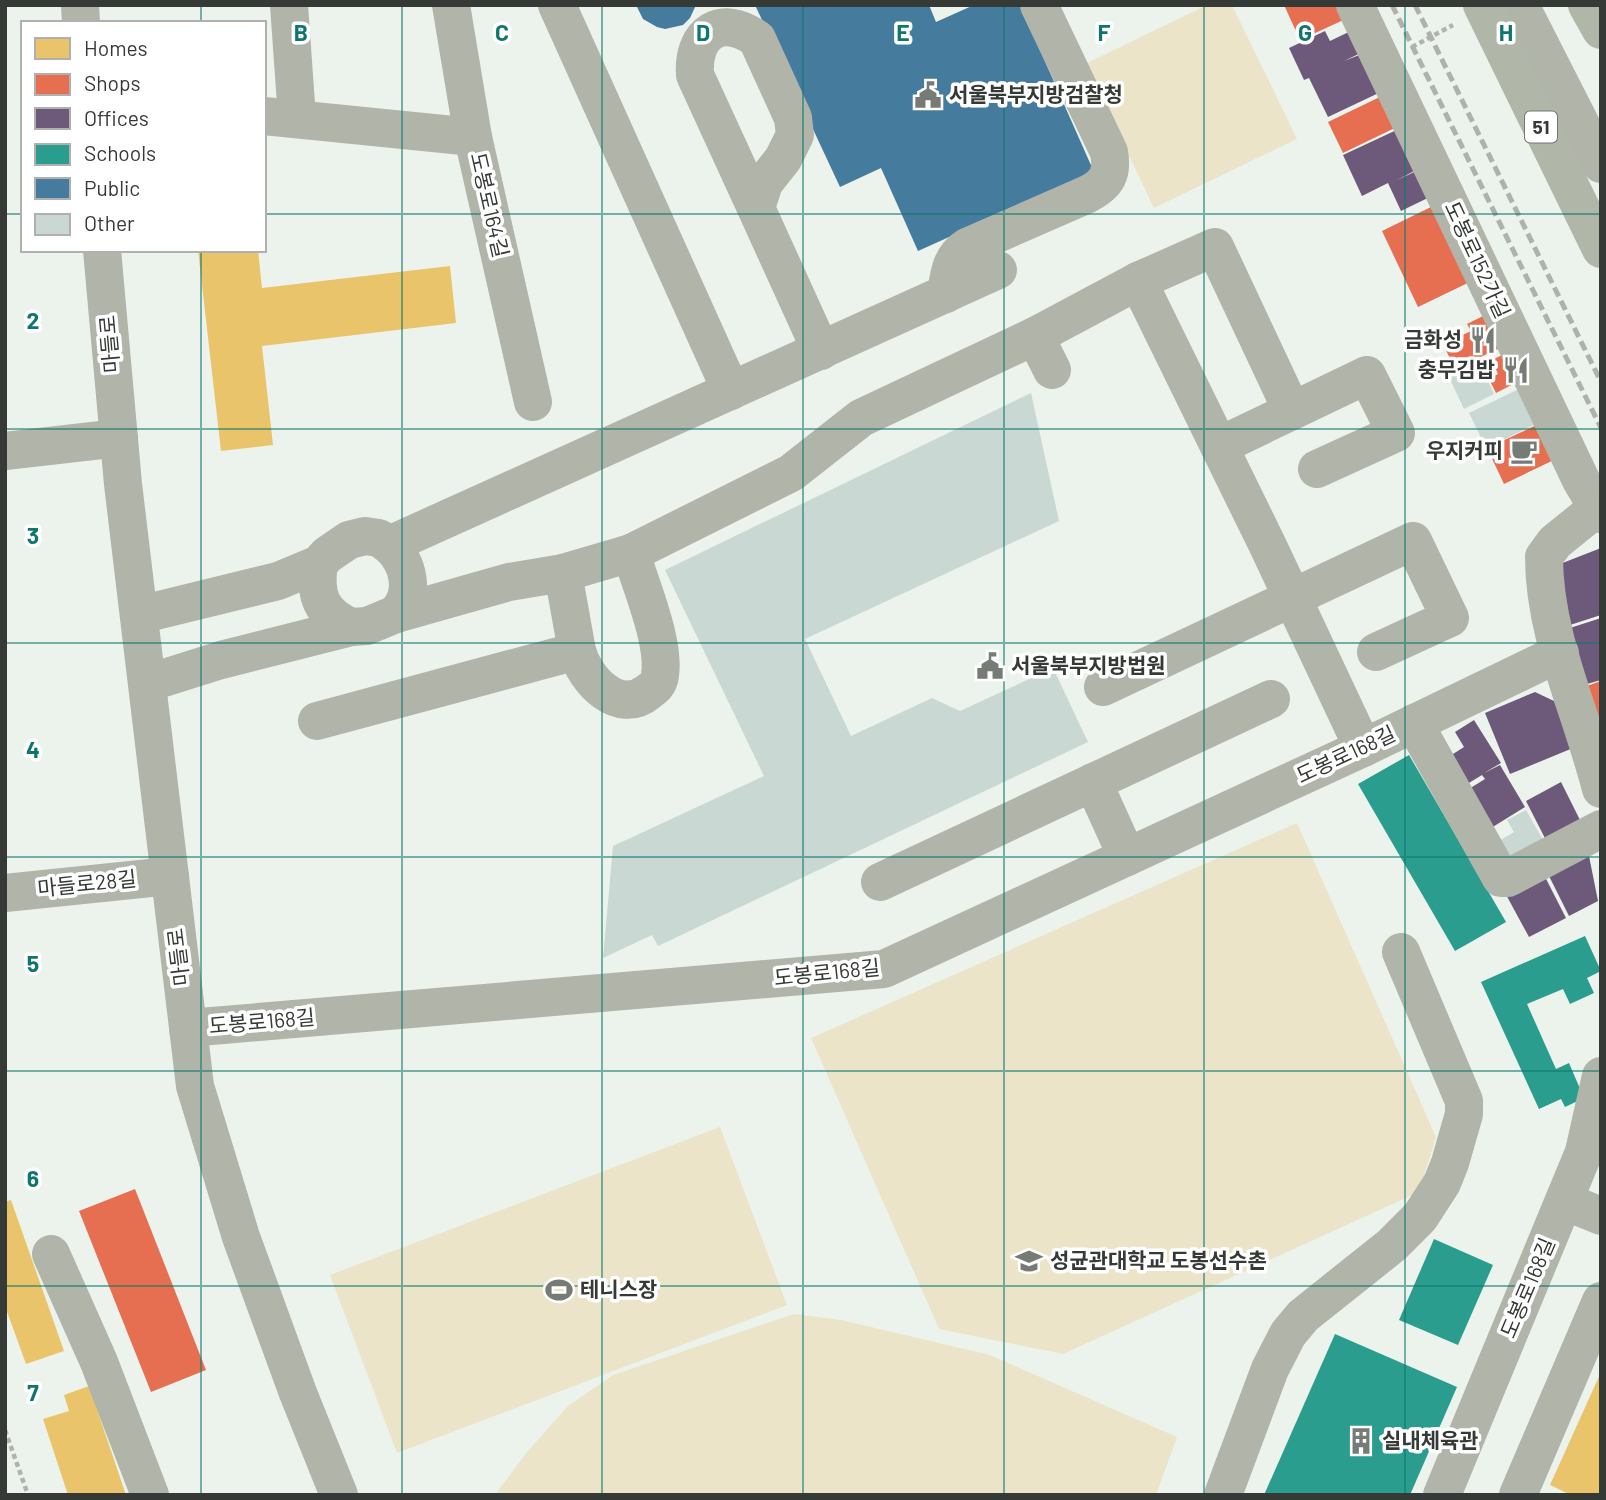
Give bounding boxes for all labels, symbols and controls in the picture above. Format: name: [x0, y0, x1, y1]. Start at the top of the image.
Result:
text: B: [294, 18, 308, 46]
text: C: [495, 18, 509, 46]
text: D: [696, 18, 710, 46]
text: E: [896, 18, 910, 46]
text: F: [1098, 18, 1111, 46]
text: G: [1298, 18, 1312, 46]
text: H: [1499, 18, 1513, 46]
legend: [21, 21, 266, 252]
text: Homes: [84, 35, 148, 60]
text: Shops: [84, 70, 141, 95]
public building icon: 서울북부지방검찰청: [913, 80, 943, 110]
place label: 서울북부지방검찰청: [949, 81, 1123, 106]
text: Offices: [84, 105, 149, 130]
road number: 51: [1525, 111, 1557, 142]
text: Schools: [84, 140, 156, 165]
street label: 도봉로164길: [466, 150, 515, 260]
text: Public: [84, 175, 140, 200]
street label: 도봉로152가길: [1440, 197, 1516, 322]
text: Other: [84, 210, 135, 235]
text: 2: [27, 306, 39, 334]
street label: 마들로: [94, 314, 123, 374]
restaurant icon: 금화성: [1468, 325, 1498, 355]
place label: 금화성: [1404, 326, 1462, 351]
restaurant icon: 충무김밥: [1501, 355, 1531, 385]
place label: 충무김밥: [1418, 356, 1495, 381]
cafe icon: 우지커피: [1509, 436, 1539, 466]
place label: 우지커피: [1426, 437, 1503, 462]
text: 3: [27, 521, 39, 549]
public building icon: 서울북부지방법원: [975, 651, 1005, 681]
place label: 서울북부지방법원: [1011, 652, 1166, 677]
street label: 도봉로168길: [1292, 720, 1399, 787]
text: 4: [26, 735, 40, 763]
street label: 마들로28길: [36, 865, 138, 900]
street label: 마들로: [162, 927, 193, 987]
text: 5: [27, 949, 39, 977]
street label: 도봉로168길: [773, 954, 881, 990]
street label: 도봉로168길: [208, 1003, 316, 1038]
text: 6: [27, 1164, 39, 1192]
street label: 도봉로168길: [1494, 1234, 1559, 1341]
school or university icon: 성균관대학교 도봉선수촌: [1014, 1246, 1044, 1276]
place label: 성균관대학교 도봉선수촌: [1050, 1247, 1267, 1272]
sports icon: 테니스장: [544, 1275, 574, 1305]
place label: 테니스장: [580, 1276, 657, 1301]
text: 7: [27, 1378, 39, 1406]
building icon: 실내체육관: [1346, 1426, 1376, 1456]
place label: 실내체육관: [1382, 1427, 1479, 1452]

